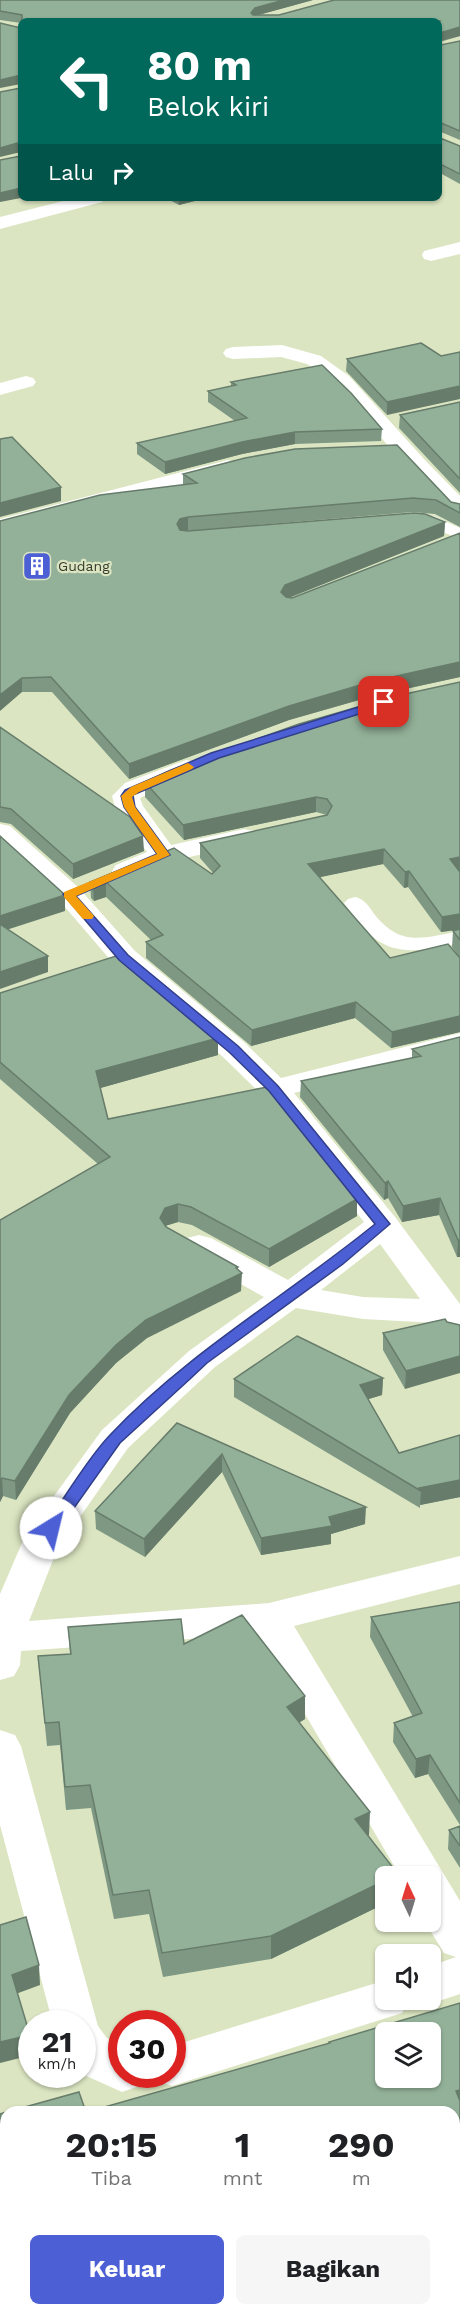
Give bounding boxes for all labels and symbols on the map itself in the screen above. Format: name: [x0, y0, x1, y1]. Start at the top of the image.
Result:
building icon: Gudang: [21, 550, 53, 582]
place label: Gudang: [58, 558, 110, 574]
pin: [358, 676, 409, 727]
position arrow: [19, 1496, 83, 1560]
north arrow: [375, 1866, 441, 1932]
speed limit sign: 30: [108, 2010, 186, 2088]

